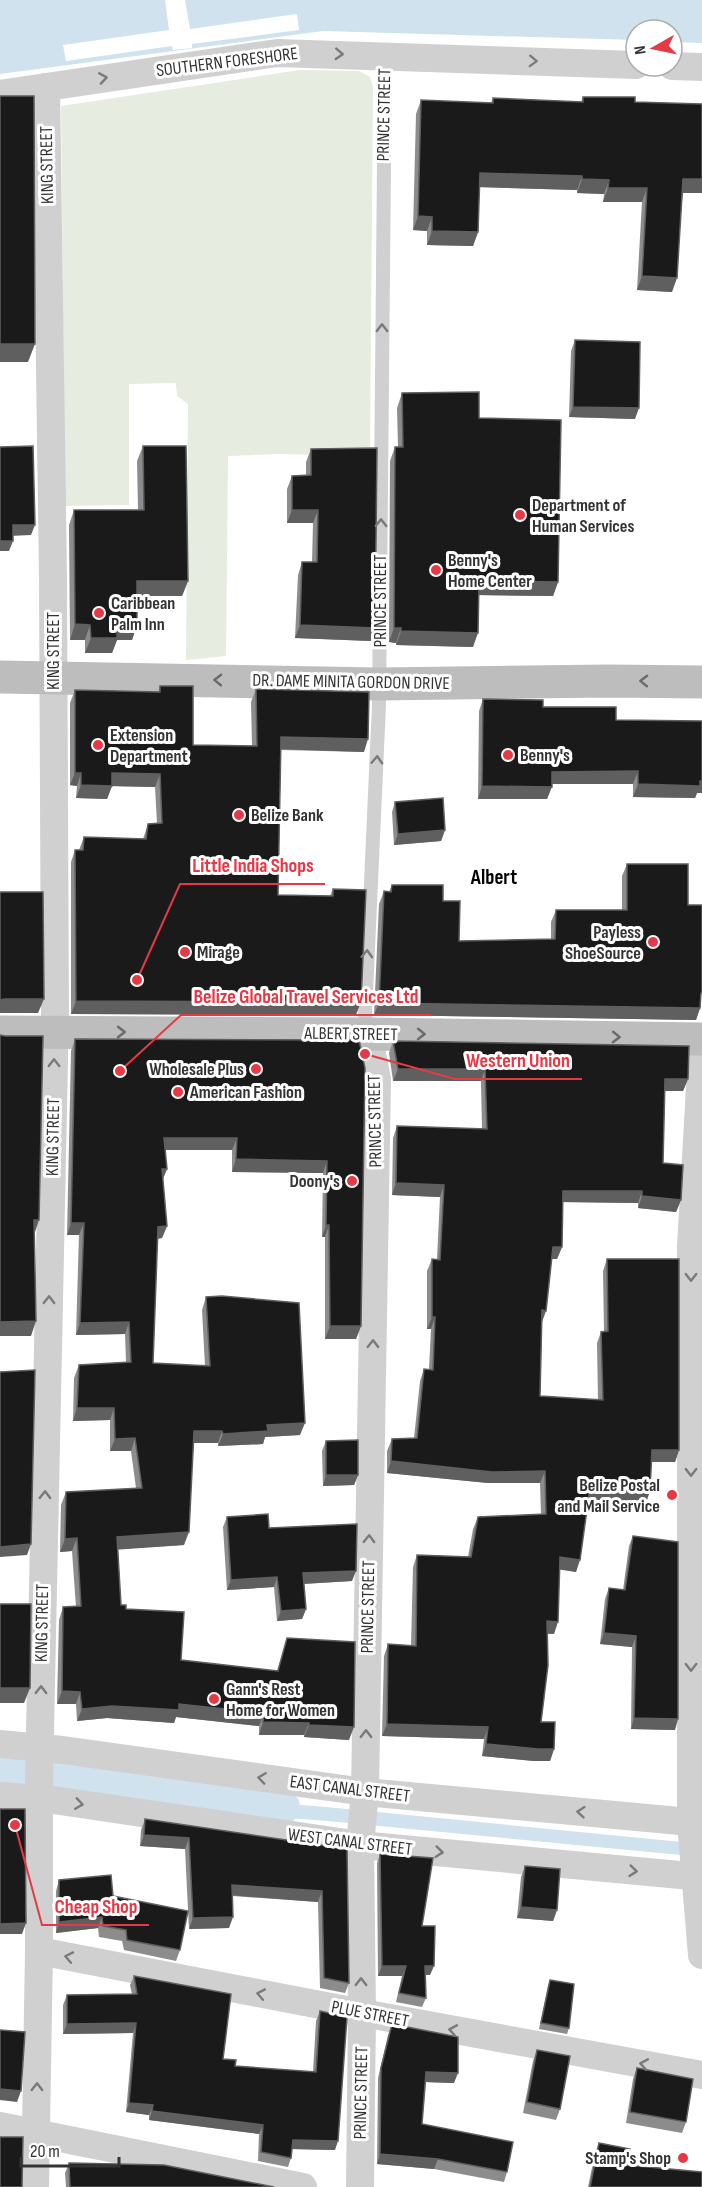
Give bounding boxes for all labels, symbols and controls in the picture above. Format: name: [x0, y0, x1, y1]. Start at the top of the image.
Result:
north arrow: [624, 18, 684, 78]
street label: SOUTHERN FORESHORE: [155, 43, 299, 81]
text: N: [631, 44, 651, 56]
one-way arrow: [334, 48, 343, 61]
one-way arrow: [529, 55, 538, 68]
street label: PRINCE STREET: [373, 68, 395, 162]
one-way arrow: [98, 72, 108, 85]
street label: KING STREET: [36, 126, 58, 204]
one-way arrow: [376, 323, 388, 332]
place label: Department of Human Services: [532, 495, 635, 537]
marker: Department of Human Services: [513, 508, 527, 522]
one-way arrow: [375, 518, 387, 527]
place label: Benny's Home Center: [448, 550, 532, 592]
street label: PRINCE STREET: [370, 554, 391, 648]
marker: Benny's Home Center: [429, 563, 443, 577]
place label: Caribbean Palm Inn: [111, 593, 175, 635]
marker: Caribbean Palm Inn: [92, 606, 106, 620]
street label: KING STREET: [43, 612, 64, 690]
street label: DR. DAME MINITA GORDON DRIVE: [252, 670, 450, 694]
one-way arrow: [213, 674, 222, 687]
one-way arrow: [639, 675, 648, 687]
place label: Extension Department: [110, 725, 188, 767]
marker: Extension Department: [91, 738, 105, 752]
place label: Benny's: [520, 745, 570, 766]
marker: Benny's: [501, 748, 515, 762]
one-way arrow: [370, 755, 383, 764]
place label: Belize Bank: [251, 805, 324, 826]
marker: Belize Bank: [232, 808, 246, 822]
callout: Little India Shops: [180, 846, 325, 884]
text: Little India Shops: [192, 854, 314, 878]
district label: Albert: [470, 865, 517, 890]
place label: Payless ShoeSource: [565, 922, 641, 964]
marker: Payless ShoeSource: [646, 935, 660, 949]
place label: Mirage: [197, 942, 240, 963]
marker: Mirage: [178, 945, 192, 959]
one-way arrow: [361, 950, 374, 959]
callout: Belize Global Travel Services Ltd: [181, 977, 431, 1015]
text: Belize Global Travel Services Ltd: [193, 985, 419, 1009]
street label: ALBERT STREET: [303, 1023, 398, 1045]
one-way arrow: [117, 1026, 126, 1038]
one-way arrow: [417, 1028, 426, 1041]
one-way arrow: [612, 1031, 621, 1043]
callout: Western Union: [455, 1041, 582, 1079]
text: Western Union: [466, 1049, 570, 1073]
one-way arrow: [48, 1058, 60, 1067]
place label: Wholesale Plus: [149, 1059, 244, 1080]
marker: Wholesale Plus: [249, 1062, 263, 1076]
street label: PRINCE STREET: [364, 1074, 386, 1168]
place label: American Fashion: [189, 1082, 302, 1103]
marker: American Fashion: [171, 1085, 185, 1099]
street label: KING STREET: [42, 1098, 64, 1176]
place label: Doony's: [289, 1171, 340, 1192]
marker: Doony's: [345, 1174, 359, 1188]
one-way arrow: [685, 1272, 697, 1281]
one-way arrow: [43, 1295, 55, 1304]
one-way arrow: [367, 1339, 379, 1348]
one-way arrow: [685, 1467, 697, 1476]
place label: Belize Postal and Mail Service: [557, 1475, 660, 1517]
marker: Belize Postal and Mail Service: [665, 1488, 679, 1502]
one-way arrow: [39, 1490, 51, 1499]
one-way arrow: [363, 1534, 375, 1543]
street label: PRINCE STREET: [357, 1560, 379, 1654]
street label: KING STREET: [31, 1584, 53, 1662]
one-way arrow: [685, 1662, 697, 1671]
place label: Gann's Rest Home for Women: [226, 1679, 335, 1721]
one-way arrow: [35, 1685, 47, 1694]
marker: Gann's Rest Home for Women: [207, 1692, 221, 1706]
one-way arrow: [359, 1729, 372, 1738]
street label: EAST CANAL STREET: [289, 1771, 411, 1807]
one-way arrow: [257, 1772, 267, 1784]
one-way arrow: [74, 1797, 84, 1809]
one-way arrow: [576, 1806, 586, 1819]
street label: WEST CANAL STREET: [287, 1824, 413, 1860]
one-way arrow: [434, 1845, 443, 1858]
one-way arrow: [628, 1864, 637, 1877]
callout: Cheap Shop: [42, 1887, 149, 1925]
text: Cheap Shop: [55, 1895, 137, 1919]
one-way arrow: [65, 1951, 75, 1964]
one-way arrow: [355, 1977, 367, 1986]
one-way arrow: [256, 1988, 266, 2001]
street label: PLUE STREET: [329, 1996, 411, 2032]
one-way arrow: [448, 2024, 457, 2036]
street label: PRINCE STREET: [350, 2046, 372, 2140]
one-way arrow: [640, 2059, 649, 2071]
one-way arrow: [30, 2082, 43, 2091]
scale bar: [21, 2130, 118, 2168]
text: 20 m: [30, 2141, 60, 2162]
place label: Stamp's Shop: [585, 2148, 671, 2169]
marker: Stamp's Shop: [676, 2151, 690, 2165]

